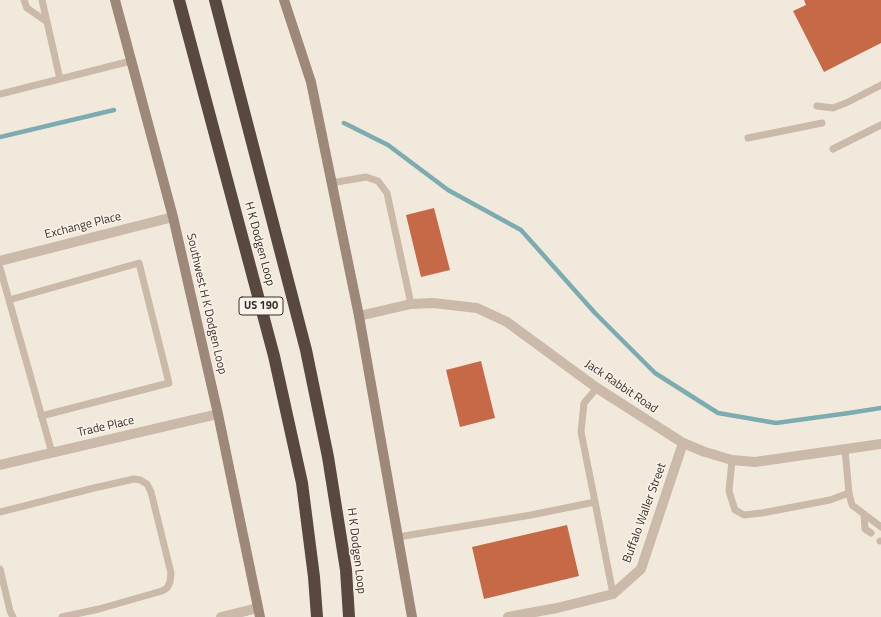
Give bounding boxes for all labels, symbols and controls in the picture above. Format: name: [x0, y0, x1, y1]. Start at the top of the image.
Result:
street label: H K Dodgen Loop: [241, 200, 277, 288]
street label: Exchange Place: [43, 210, 123, 242]
street label: Southwest H K Dodgen Loop: [183, 232, 229, 376]
road number: US 190: [239, 297, 283, 315]
street label: Jack Rabbit Road: [582, 357, 660, 417]
street label: Trade Place: [76, 414, 136, 440]
street label: Buffalo Waller Street: [620, 461, 670, 565]
street label: H K Dodgen Loop: [344, 507, 368, 595]

